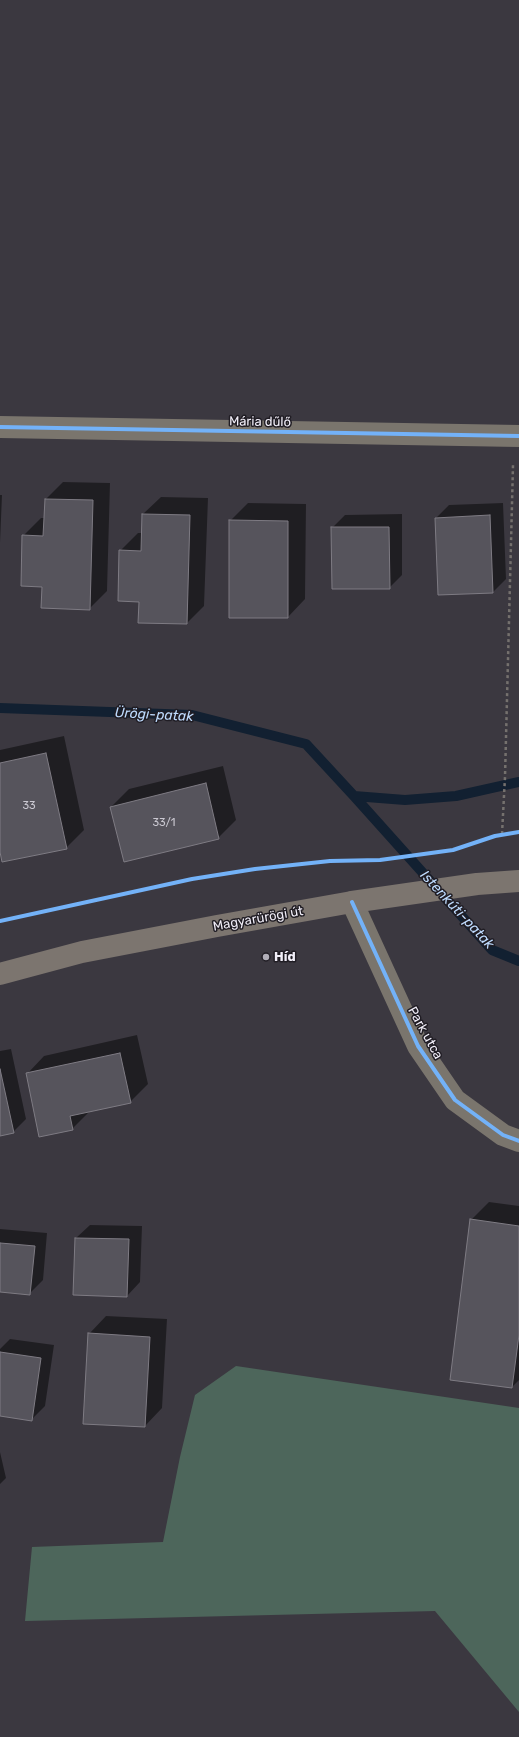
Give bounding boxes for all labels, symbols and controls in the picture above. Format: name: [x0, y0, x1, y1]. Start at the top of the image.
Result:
street label: Mária dűlő: [229, 414, 291, 430]
water label: Ürögi-patak: [114, 705, 194, 725]
house number: 33: [22, 799, 36, 813]
house number: 33/1: [152, 816, 176, 830]
water label: Istenkúti-patak: [416, 867, 498, 953]
street label: Magyarürögi út: [212, 903, 304, 935]
place label: Híd: [274, 949, 296, 965]
marker: Híd: [261, 952, 271, 962]
street label: Park utca: [404, 1004, 446, 1062]

